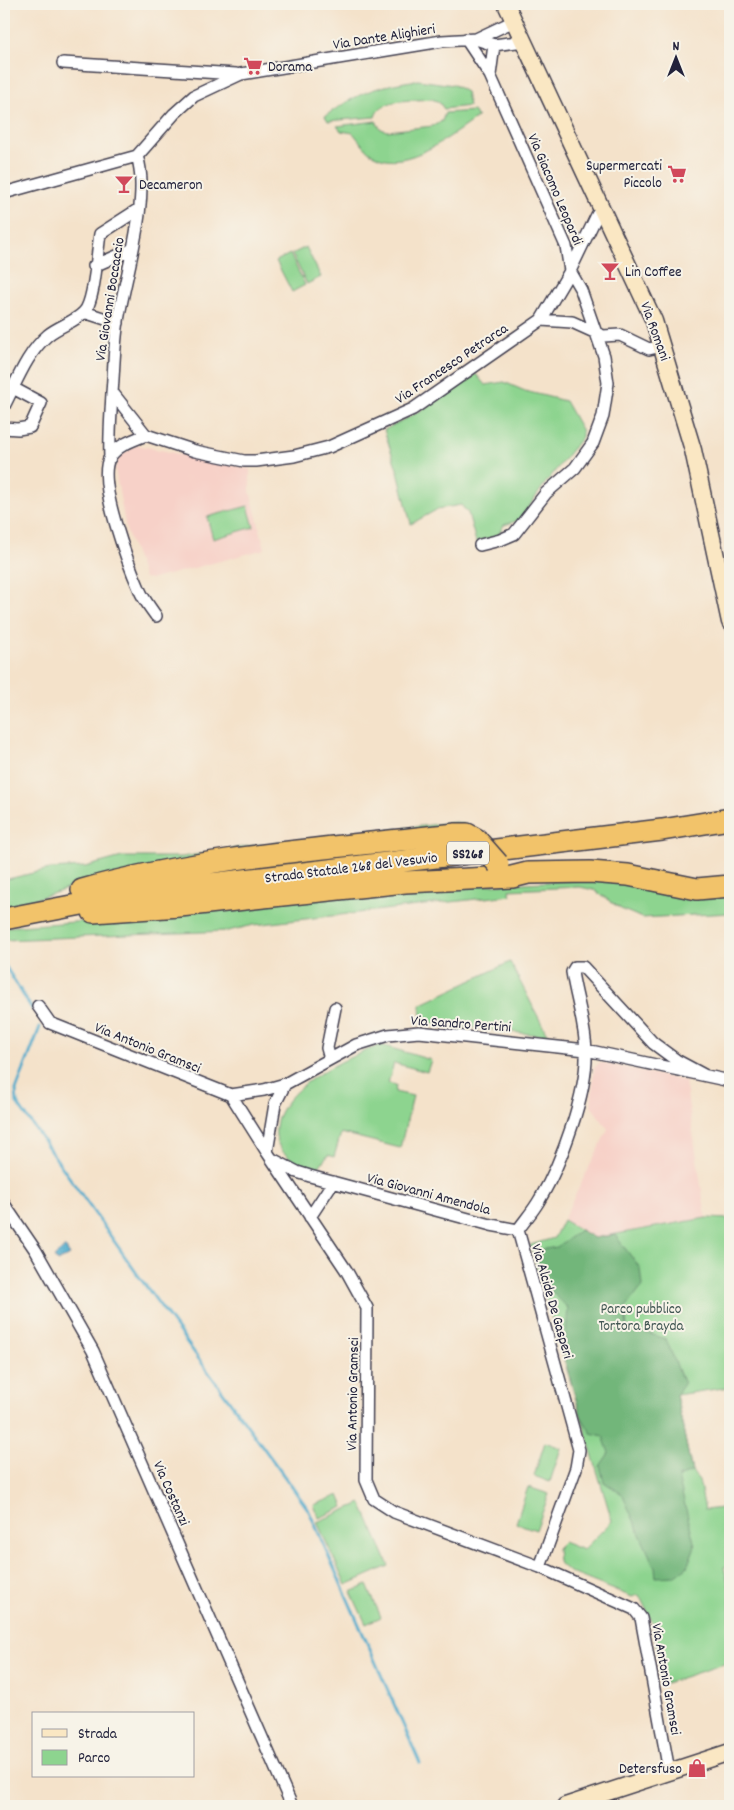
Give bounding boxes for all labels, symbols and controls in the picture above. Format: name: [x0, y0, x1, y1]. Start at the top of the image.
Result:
street label: Via Dante Alighieri: [332, 19, 437, 57]
north arrow: [652, 32, 702, 82]
text: N: [673, 37, 680, 57]
supermarket icon: Dorama: [242, 55, 264, 77]
place label: Dorama: [268, 57, 313, 79]
street label: Via Giacomo Leopardi: [521, 130, 588, 249]
place label: Supermercati Piccolo: [586, 156, 662, 195]
supermarket icon: Supermercati Piccolo: [666, 163, 688, 185]
bar icon: Decameron: [113, 173, 135, 195]
place label: Decameron: [139, 175, 203, 197]
street label: Via Giovanni Boccaccio: [90, 235, 132, 363]
bar icon: Lin Coffee: [599, 260, 621, 282]
place label: Lin Coffee: [625, 262, 682, 284]
street label: Via Romani: [633, 299, 675, 365]
street label: Via Francesco Petrarca: [391, 318, 514, 411]
road number: SS268: [447, 841, 489, 864]
street label: Strada Statale 268 del Vesuvio: [264, 847, 439, 890]
street label: Via Sandro Pertini: [410, 1011, 512, 1039]
street label: Via Antonio Gramsci: [91, 1017, 204, 1080]
street label: Via Giovanni Amendola: [364, 1168, 494, 1222]
street label: Via Alcide De Gasperi: [524, 1242, 578, 1362]
park label: Parco pubblico Tortora Brayda: [599, 1299, 684, 1338]
street label: Via Antonio Gramsci: [342, 1337, 366, 1451]
street label: Via Costanzi: [146, 1458, 194, 1530]
street label: Via Antonio Gramsci: [644, 1622, 686, 1737]
legend: [32, 1712, 195, 1778]
text: Strada: [78, 1724, 118, 1746]
text: Parco: [78, 1748, 110, 1770]
shop icon: Detersfuso: [686, 1757, 708, 1779]
place label: Detersfuso: [619, 1759, 682, 1781]

